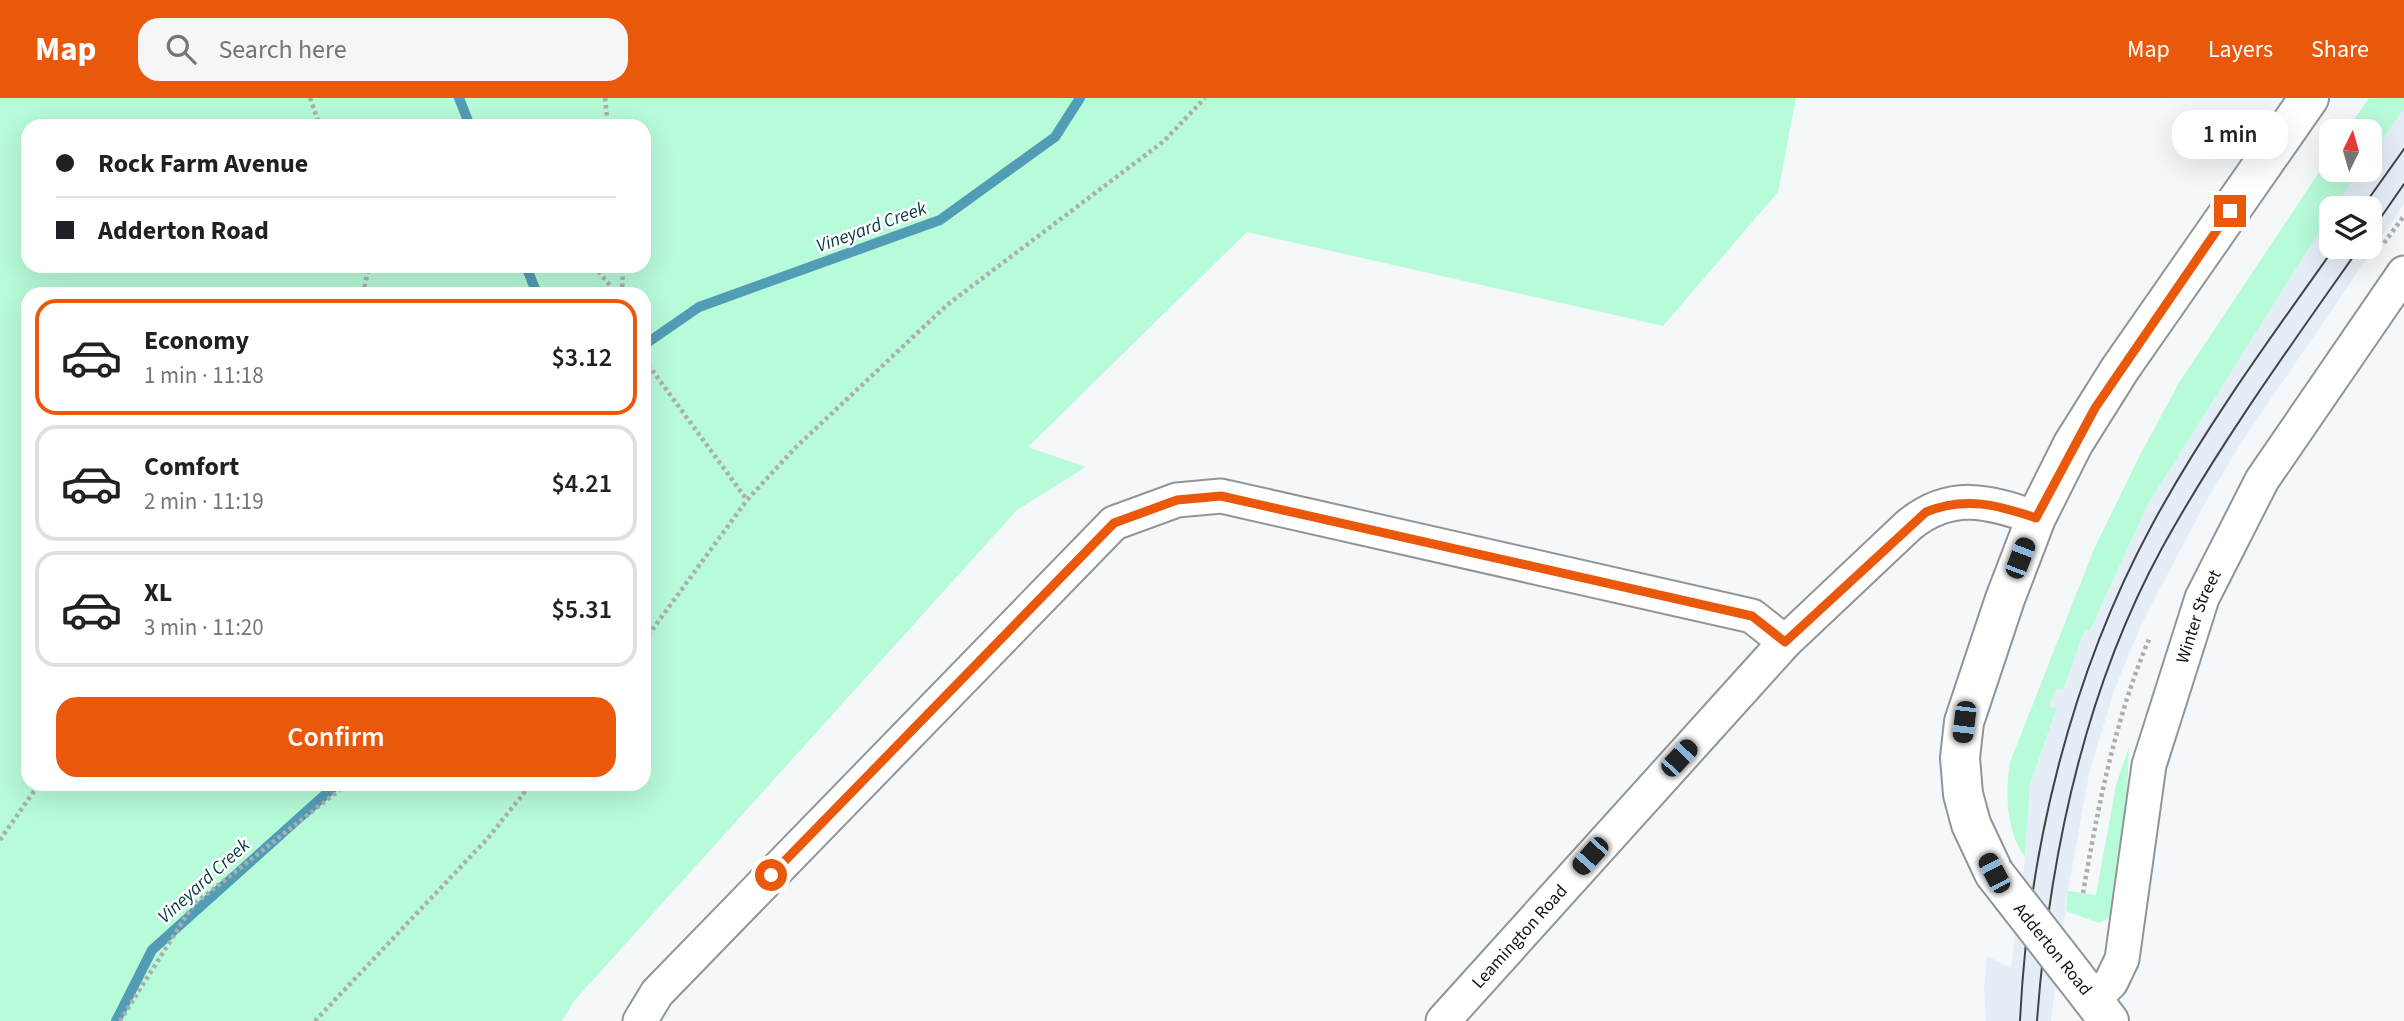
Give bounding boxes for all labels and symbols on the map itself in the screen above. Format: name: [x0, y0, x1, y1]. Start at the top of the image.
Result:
callout: 1 min: [2172, 109, 2288, 158]
north arrow: [2319, 119, 2382, 182]
water label: Vineyard Creek: [813, 195, 931, 260]
route end: [2214, 195, 2246, 227]
car: [2003, 535, 2038, 581]
street label: Winter Street: [2170, 565, 2227, 666]
car: [1952, 700, 1977, 744]
car: [1657, 735, 1702, 781]
water label: Vineyard Creek: [152, 832, 257, 930]
car: [1569, 833, 1612, 879]
car: [1975, 850, 2014, 896]
route start: [755, 859, 787, 891]
street label: Leamington Road: [1466, 879, 1573, 994]
street label: Adderton Road: [2007, 898, 2098, 1001]

